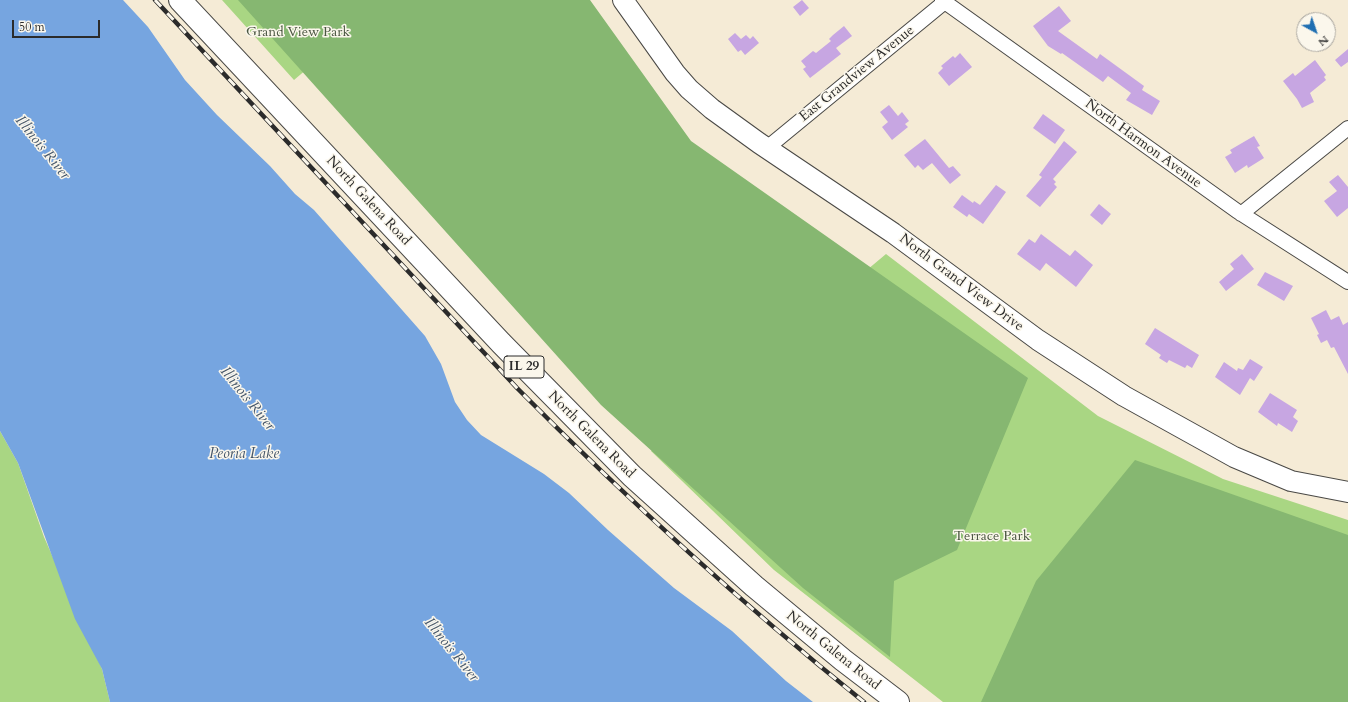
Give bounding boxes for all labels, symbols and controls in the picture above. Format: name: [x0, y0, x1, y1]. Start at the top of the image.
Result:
scale bar: [14, 12, 102, 38]
north arrow: [1296, 12, 1336, 52]
text: 50 m: [19, 19, 45, 35]
street label: East Grandview Avenue: [796, 22, 918, 126]
park label: Grand View Park: [246, 25, 350, 41]
text: N: [1315, 32, 1332, 50]
street label: North Harmon Avenue: [1081, 96, 1205, 192]
water label: Illinois River: [11, 112, 73, 184]
street label: North Galena Road: [322, 153, 414, 249]
street label: North Grand View Drive: [896, 231, 1026, 335]
road number: IL 29: [504, 356, 544, 378]
water label: Illinois River: [216, 363, 278, 435]
street label: North Galena Road: [544, 388, 638, 482]
water label: Peoria Lake: [209, 446, 279, 464]
park label: Terrace Park: [954, 529, 1030, 545]
street label: North Galena Road: [783, 608, 883, 694]
water label: Illinois River: [420, 614, 482, 686]

